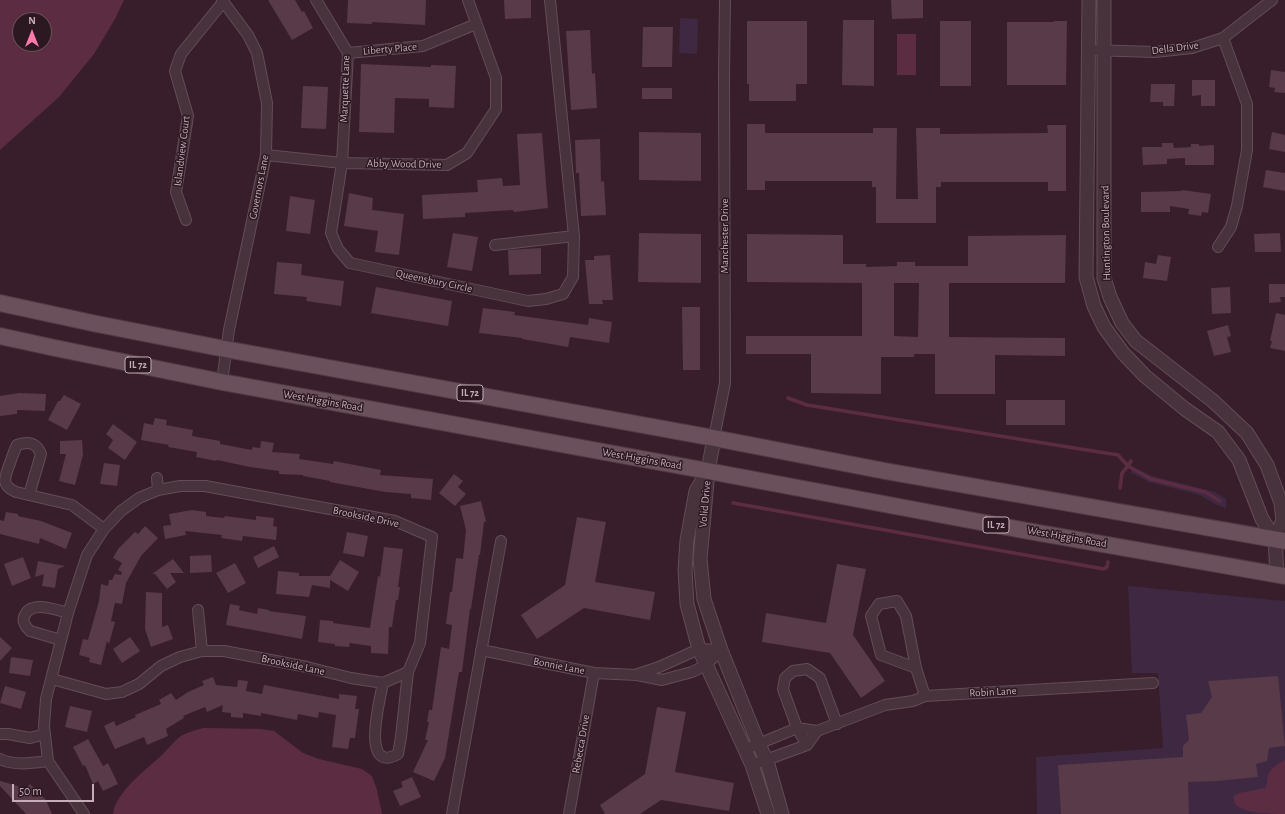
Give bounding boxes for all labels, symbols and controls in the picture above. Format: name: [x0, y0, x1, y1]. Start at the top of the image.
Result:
north arrow: [12, 12, 52, 52]
text: N: [28, 15, 36, 26]
street label: Della Drive: [1151, 39, 1199, 57]
street label: Liberty Place: [362, 40, 418, 58]
street label: Marquette Lane: [337, 55, 353, 123]
street label: Islandview Court: [171, 115, 193, 187]
street label: Governors Lane: [246, 154, 272, 220]
street label: Abby Wood Drive: [367, 157, 441, 171]
street label: Huntington Boulevard: [1099, 185, 1113, 281]
street label: Manchester Drive: [718, 199, 732, 273]
street label: Queensbury Circle: [395, 266, 473, 296]
road number: IL 72: [125, 357, 151, 373]
road number: IL 72: [457, 385, 483, 401]
street label: West Higgins Road: [282, 387, 364, 415]
street label: West Higgins Road: [601, 445, 683, 473]
street label: Volid Drive: [696, 480, 714, 528]
street label: Brookside Drive: [332, 504, 400, 530]
road number: IL 72: [983, 517, 1009, 533]
street label: West Higgins Road: [1026, 523, 1108, 551]
street label: Brookside Lane: [260, 652, 326, 678]
street label: Bonnie Lane: [532, 655, 586, 677]
street label: Robin Lane: [969, 684, 1017, 700]
street label: Rebecca Drive: [569, 713, 593, 775]
scale bar: [14, 776, 96, 802]
text: 50 m: [19, 785, 42, 797]

